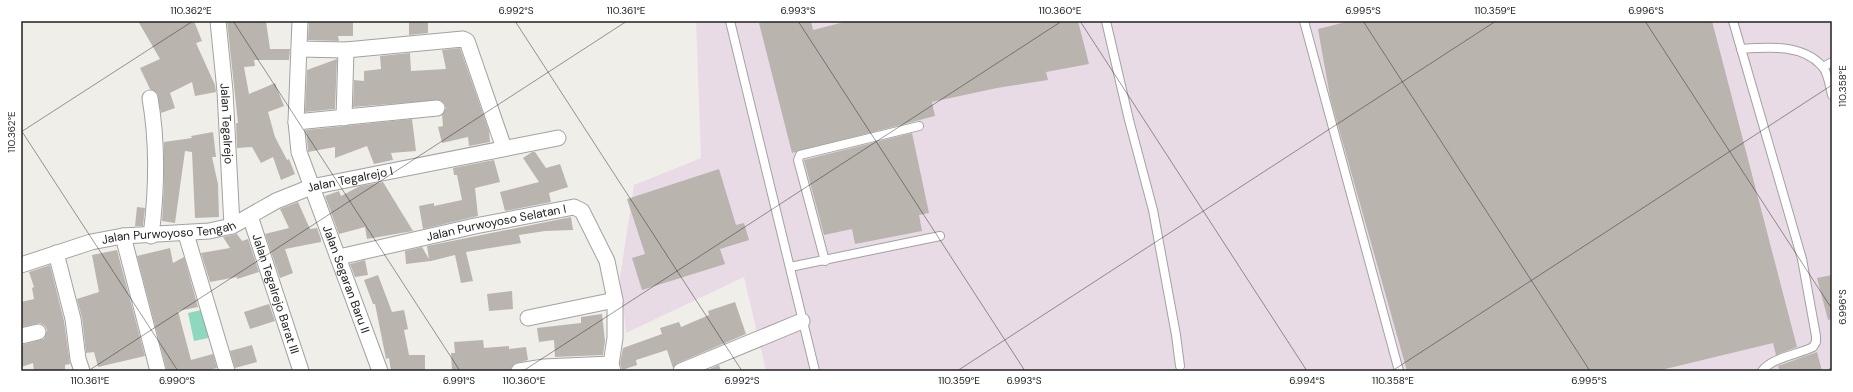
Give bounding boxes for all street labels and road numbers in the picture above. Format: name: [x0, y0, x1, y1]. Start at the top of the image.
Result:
street label: Jalan Tegalrejo: [216, 82, 237, 165]
street label: Jalan Tegalrejo I: [304, 163, 394, 196]
street label: Jalan Purwoyoso Selatan I: [425, 201, 568, 245]
street label: Jalan Purwoyoso Tengah: [100, 217, 239, 248]
street label: Jalan Segaran Baru II: [319, 223, 373, 336]
street label: Jalan Tegalrejo Barat III: [248, 232, 303, 356]

